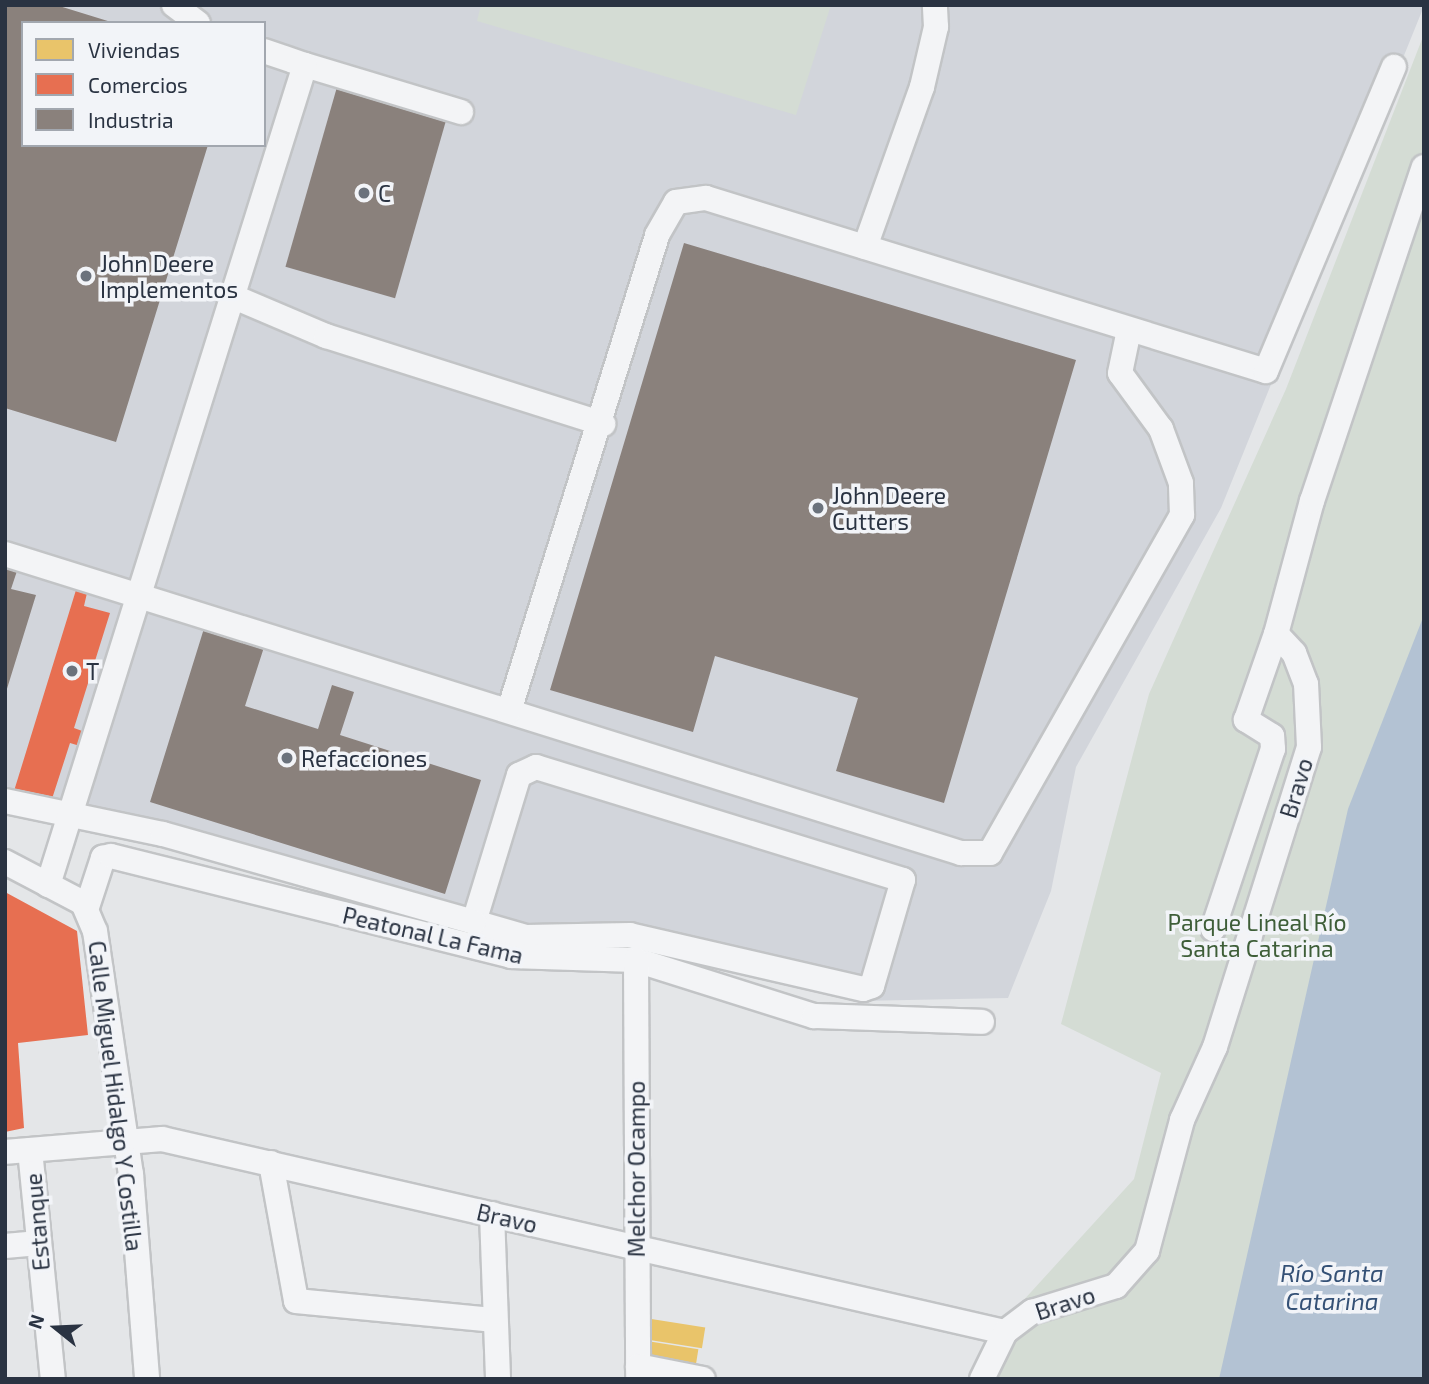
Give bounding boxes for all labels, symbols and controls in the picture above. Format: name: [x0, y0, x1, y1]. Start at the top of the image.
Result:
legend: [21, 21, 266, 147]
text: Viviendas: [88, 37, 180, 62]
text: Comercios: [88, 72, 188, 97]
text: Industria: [88, 107, 174, 132]
place label: C: [378, 179, 391, 207]
marker: C: [356, 185, 372, 201]
place label: John Deere Implementos: [100, 249, 238, 303]
marker: John Deere Implementos: [78, 268, 94, 284]
place label: John Deere Cutters: [832, 481, 946, 535]
marker: John Deere Cutters: [810, 500, 826, 516]
place label: T: [86, 657, 99, 685]
marker: T: [64, 663, 80, 679]
place label: Refacciones: [301, 744, 427, 772]
marker: Refacciones: [279, 750, 295, 766]
street label: Bravo: [1274, 755, 1318, 821]
street label: Peatonal La Fama: [340, 901, 526, 969]
park label: Parque Lineal Río Santa Catarina: [1167, 908, 1347, 962]
street label: Calle Miguel Hidalgo Y Costilla: [83, 938, 149, 1254]
street label: Melchor Ocampo: [622, 1080, 650, 1258]
street label: Estanque: [19, 1172, 55, 1272]
street label: Bravo: [474, 1198, 540, 1238]
water label: Río Santa Catarina: [1280, 1259, 1384, 1315]
street label: Bravo: [1032, 1280, 1098, 1326]
north arrow: [21, 1293, 91, 1363]
text: N: [22, 1311, 49, 1331]

